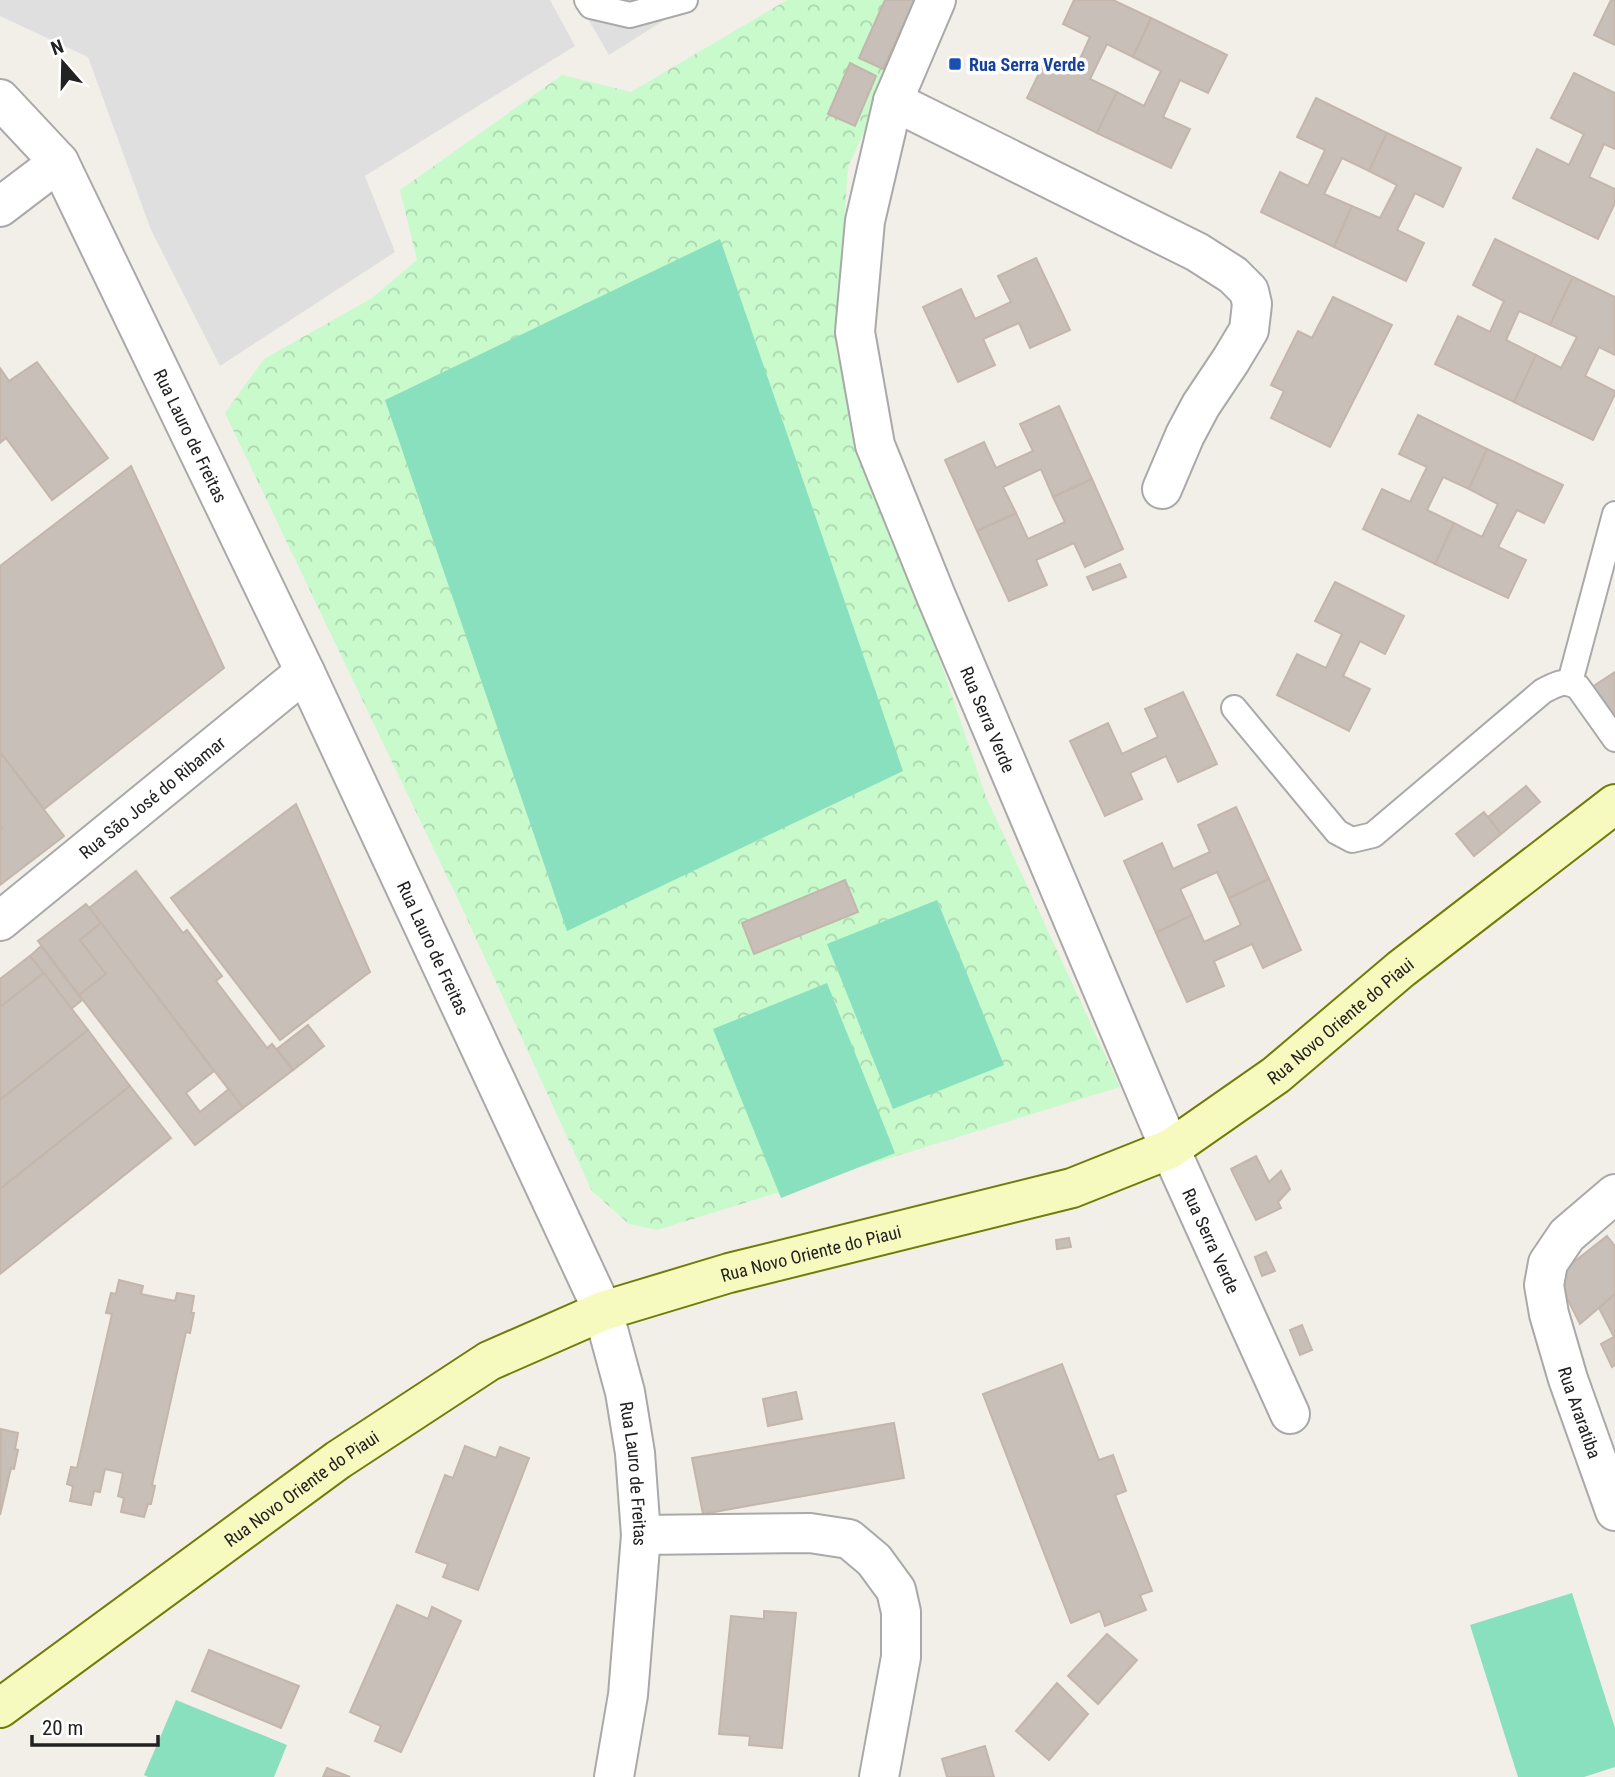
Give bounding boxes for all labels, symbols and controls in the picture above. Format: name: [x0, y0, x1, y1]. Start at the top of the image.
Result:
north arrow: [28, 28, 98, 98]
text: N: [48, 35, 67, 60]
place label: Rua Serra Verde: [969, 54, 1085, 75]
marker: Rua Serra Verde: [947, 56, 963, 72]
street label: Rua Lauro de Freitas: [150, 365, 232, 506]
street label: Rua Serra Verde: [956, 663, 1020, 776]
street label: Rua São José do Ribamar: [75, 731, 229, 863]
street label: Rua Lauro de Freitas: [393, 878, 474, 1018]
street label: Rua Novo Oriente do Piaui: [1263, 953, 1417, 1089]
street label: Rua Serra Verde: [1179, 1185, 1244, 1296]
street label: Rua Novo Oriente do Piaui: [718, 1220, 903, 1285]
street label: Rua Araratiba: [1554, 1364, 1606, 1461]
street label: Rua Lauro de Freitas: [616, 1400, 652, 1547]
street label: Rua Novo Oriente do Piaui: [220, 1426, 382, 1551]
scale bar: [32, 1704, 158, 1748]
text: 20 m: [42, 1716, 83, 1740]

